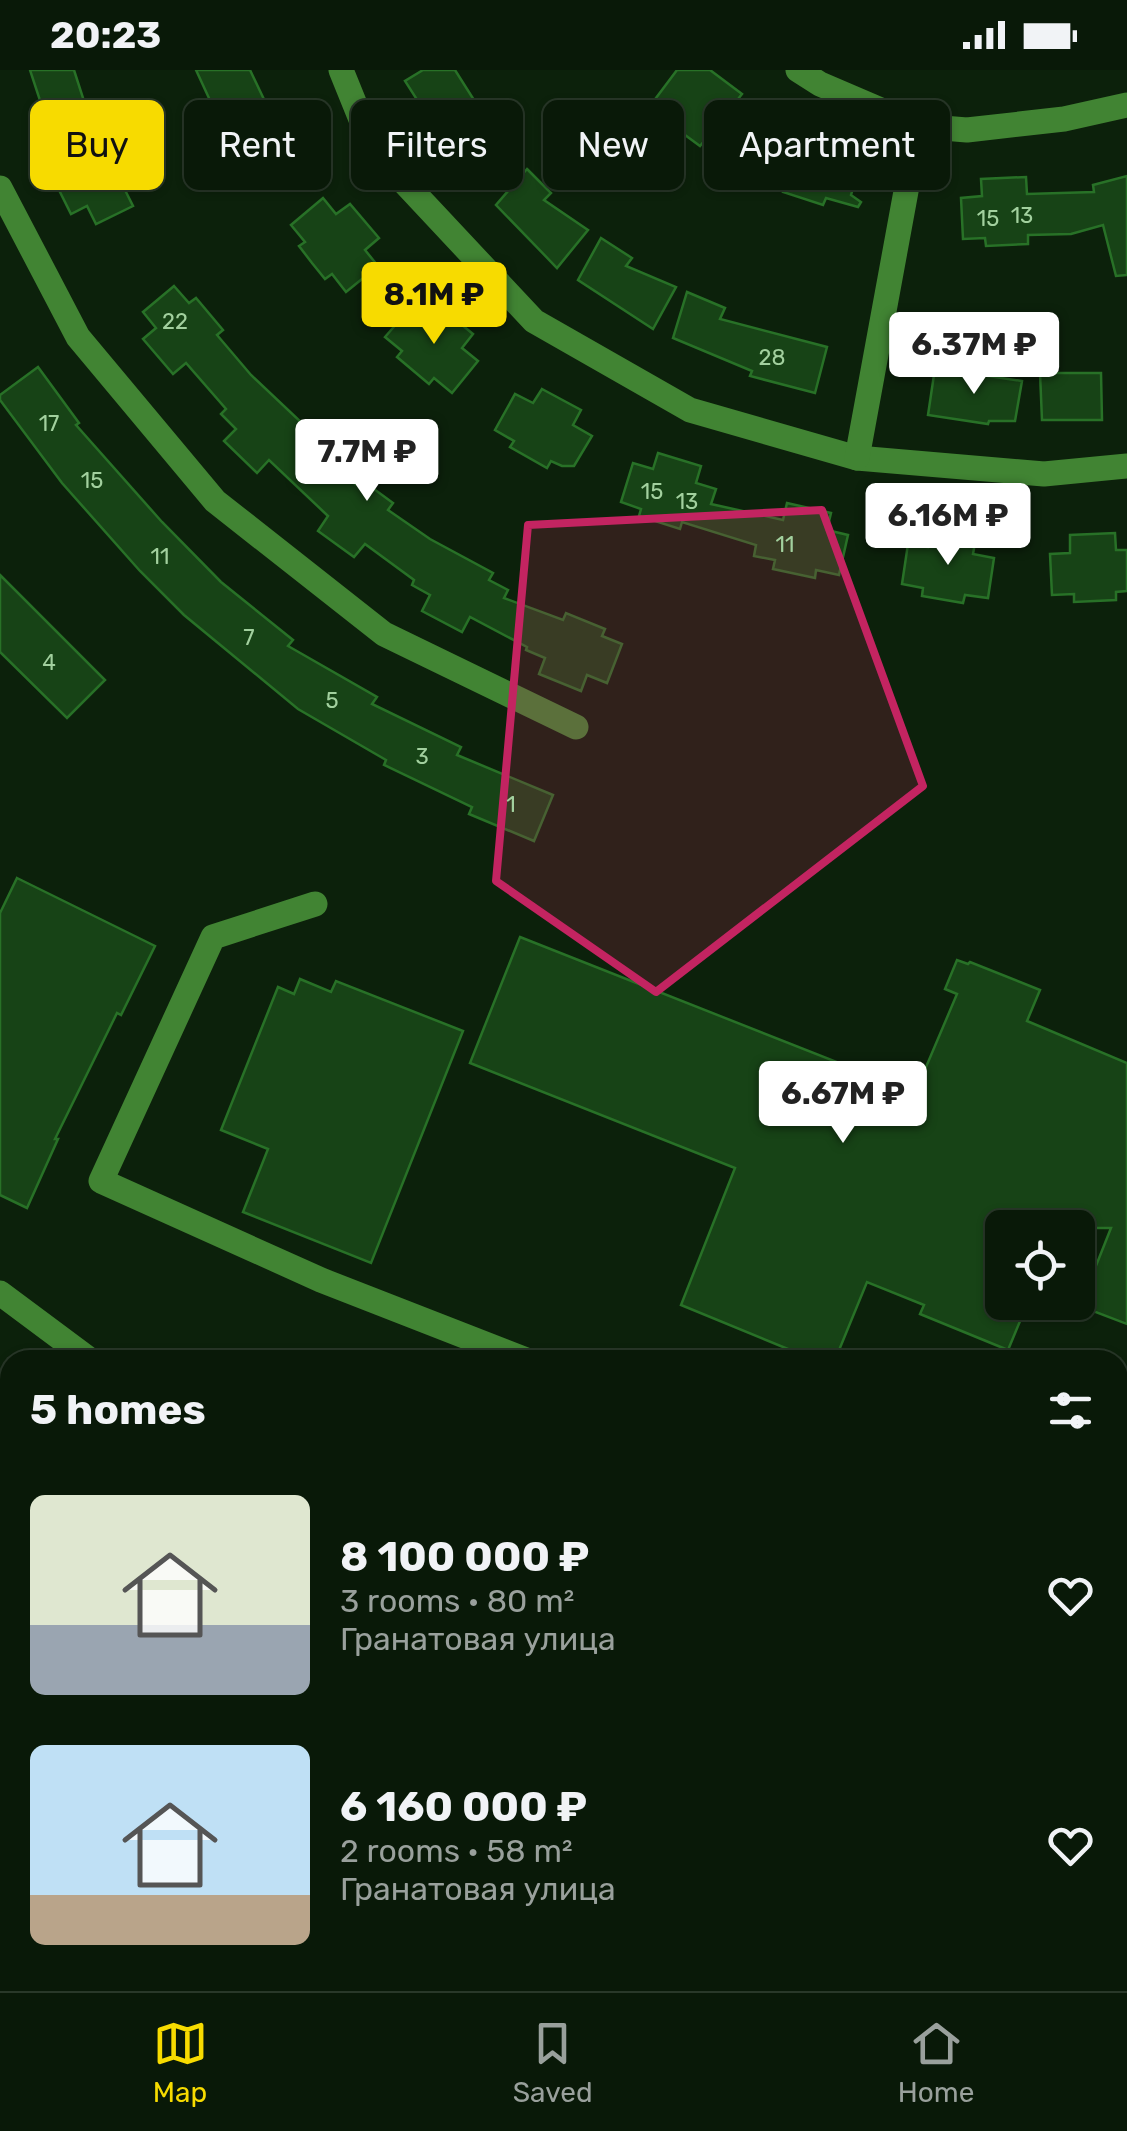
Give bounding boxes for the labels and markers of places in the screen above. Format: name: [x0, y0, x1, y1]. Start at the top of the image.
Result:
pin: 8.1M ₽: [353, 262, 515, 347]
pin: 6.37M ₽: [882, 312, 1066, 397]
pin: 7.7M ₽: [286, 419, 448, 504]
pin: 6.16M ₽: [856, 483, 1040, 568]
pin: 6.67M ₽: [751, 1061, 935, 1146]

